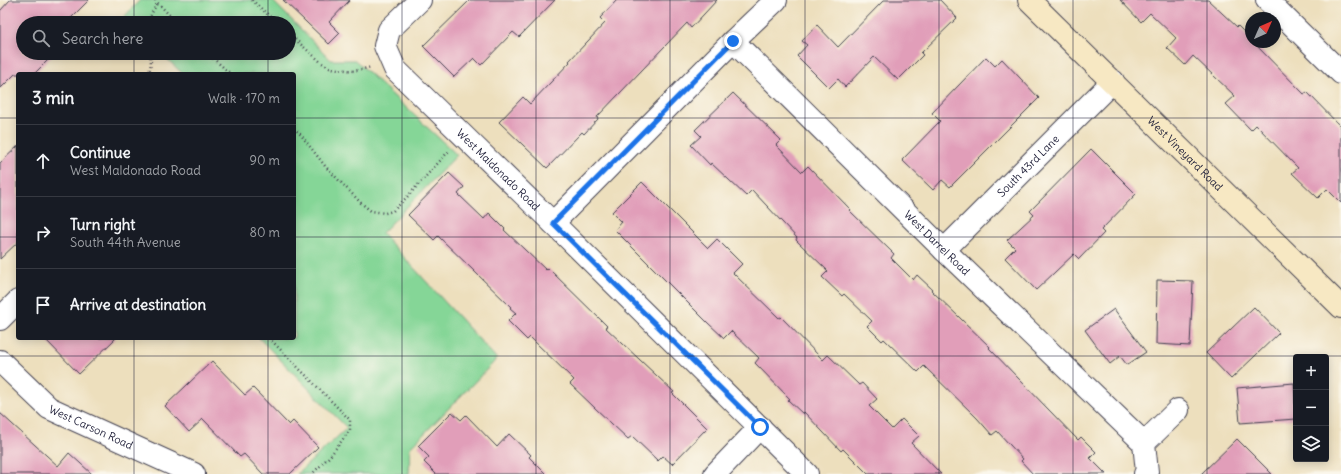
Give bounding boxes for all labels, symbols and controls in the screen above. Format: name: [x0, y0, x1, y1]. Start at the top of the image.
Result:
north arrow: [1245, 12, 1281, 48]
search box: [16, 16, 296, 60]
icon: search: [30, 27, 52, 49]
text: Search here: [62, 29, 143, 48]
route end: [724, 32, 742, 50]
text: 3 min: [32, 87, 74, 109]
text: Walk · 170 m: [208, 90, 280, 107]
street label: West Vineyard Road: [1144, 113, 1226, 194]
street label: West Maldonado Road: [454, 126, 543, 214]
street label: South 43rd Lane: [994, 132, 1062, 200]
text: Continue: [70, 143, 131, 162]
icon: ahead: [32, 150, 54, 172]
text: 90 m: [249, 152, 280, 169]
text: West Maldonado Road: [70, 162, 201, 179]
street label: West Darrel Road: [901, 208, 973, 279]
text: Turn right: [70, 215, 135, 234]
icon: right: [32, 222, 54, 244]
text: 80 m: [249, 224, 280, 241]
text: South 44th Avenue: [70, 234, 181, 251]
icon: arrive: [32, 294, 54, 316]
text: Arrive at destination: [70, 295, 206, 314]
map controls: [1293, 354, 1329, 462]
button: +: [1293, 354, 1329, 390]
button: −: [1293, 390, 1329, 426]
street label: West Carson Road: [47, 402, 136, 453]
route start: [751, 418, 769, 436]
button: layers: [1293, 426, 1329, 462]

